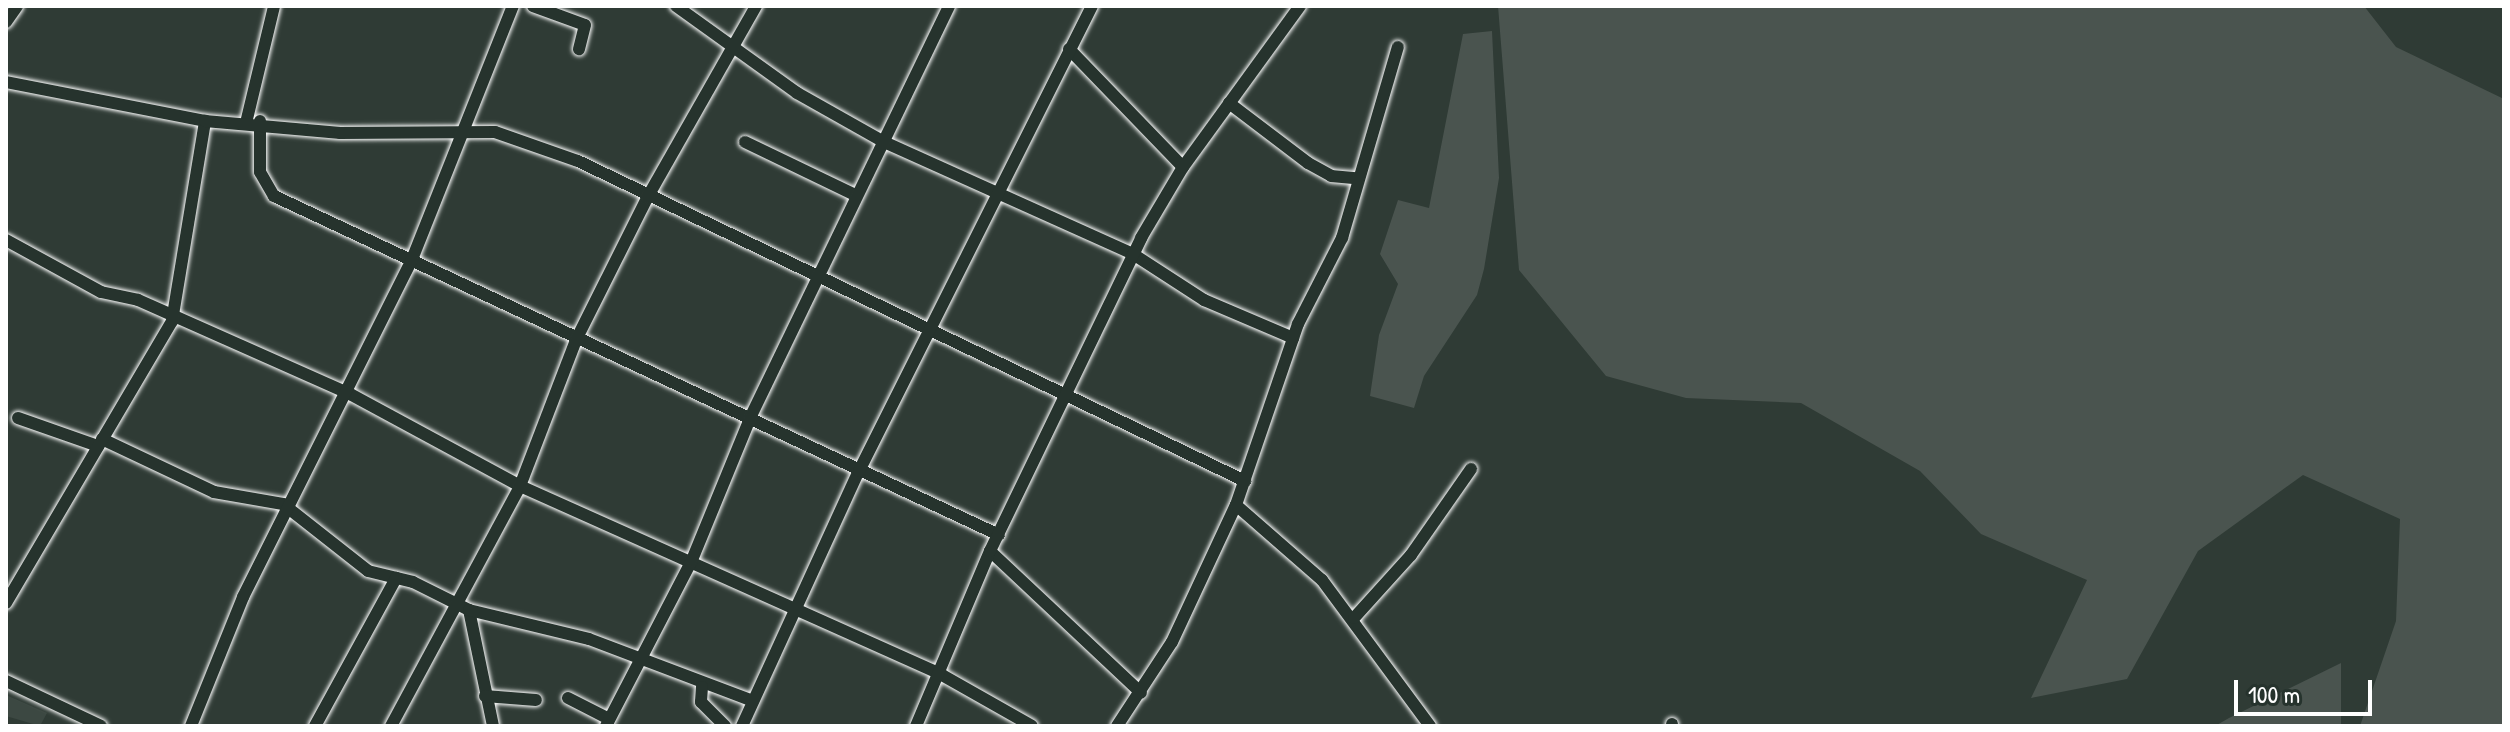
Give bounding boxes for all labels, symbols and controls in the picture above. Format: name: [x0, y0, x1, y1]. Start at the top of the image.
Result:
scale bar: [2238, 664, 2376, 714]
text: 100 m: [2248, 678, 2300, 710]

